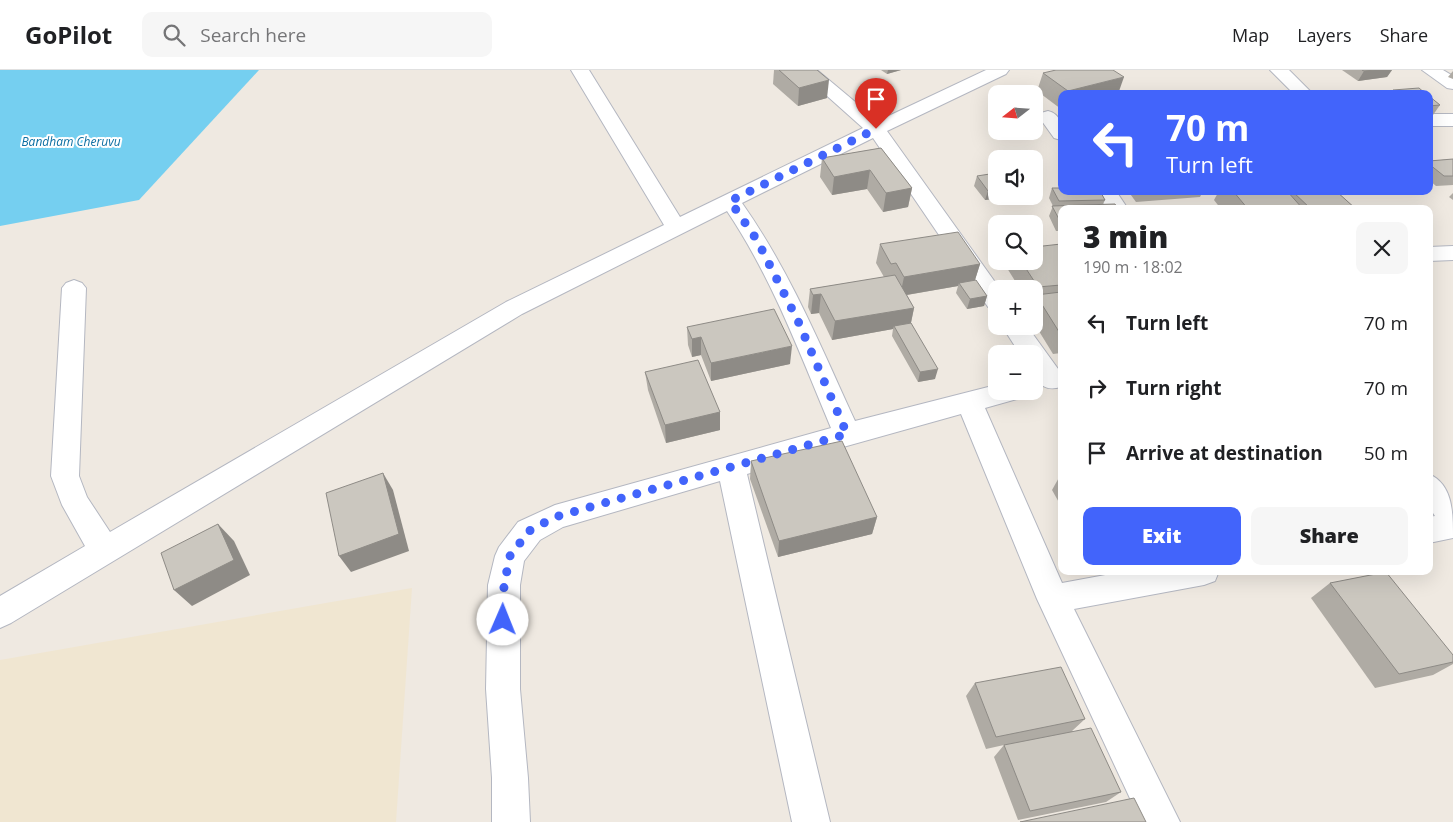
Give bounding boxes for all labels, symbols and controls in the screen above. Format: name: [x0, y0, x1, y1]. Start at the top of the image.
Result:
search box: [142, 12, 492, 57]
text: GoPilot: [25, 18, 112, 51]
icon: search: [160, 21, 188, 49]
text: Search here: [200, 22, 306, 48]
text: Map: [1232, 23, 1269, 47]
text: Layers: [1297, 23, 1352, 47]
text: Share: [1380, 23, 1428, 47]
pin: [855, 78, 897, 129]
icon: arrive: [862, 85, 890, 113]
north arrow: [988, 85, 1042, 140]
map controls: [988, 85, 1043, 400]
text: 70 m: [1166, 104, 1249, 151]
icon: left: [1083, 110, 1148, 175]
water label: Bandham Cheruvu: [21, 133, 121, 150]
text: Turn left: [1166, 149, 1253, 179]
button: sound: [988, 150, 1043, 205]
button: search: [988, 215, 1043, 270]
text: 3 min: [1083, 216, 1168, 257]
button: close: [1356, 222, 1408, 274]
text: 190 m · 18:02: [1083, 256, 1183, 278]
button: +: [988, 280, 1043, 335]
icon: left: [1083, 309, 1111, 337]
text: Turn left: [1126, 310, 1208, 336]
text: 70 m: [1364, 310, 1408, 336]
button: −: [988, 345, 1043, 400]
icon: right: [1083, 374, 1111, 402]
text: Turn right: [1126, 375, 1221, 401]
text: 70 m: [1364, 375, 1408, 401]
icon: arrive: [1083, 439, 1111, 467]
text: Arrive at destination: [1126, 440, 1323, 466]
text: 50 m: [1364, 440, 1408, 466]
button: Exit: [1083, 507, 1241, 565]
button: Share: [1251, 507, 1408, 565]
position arrow: [476, 593, 528, 645]

